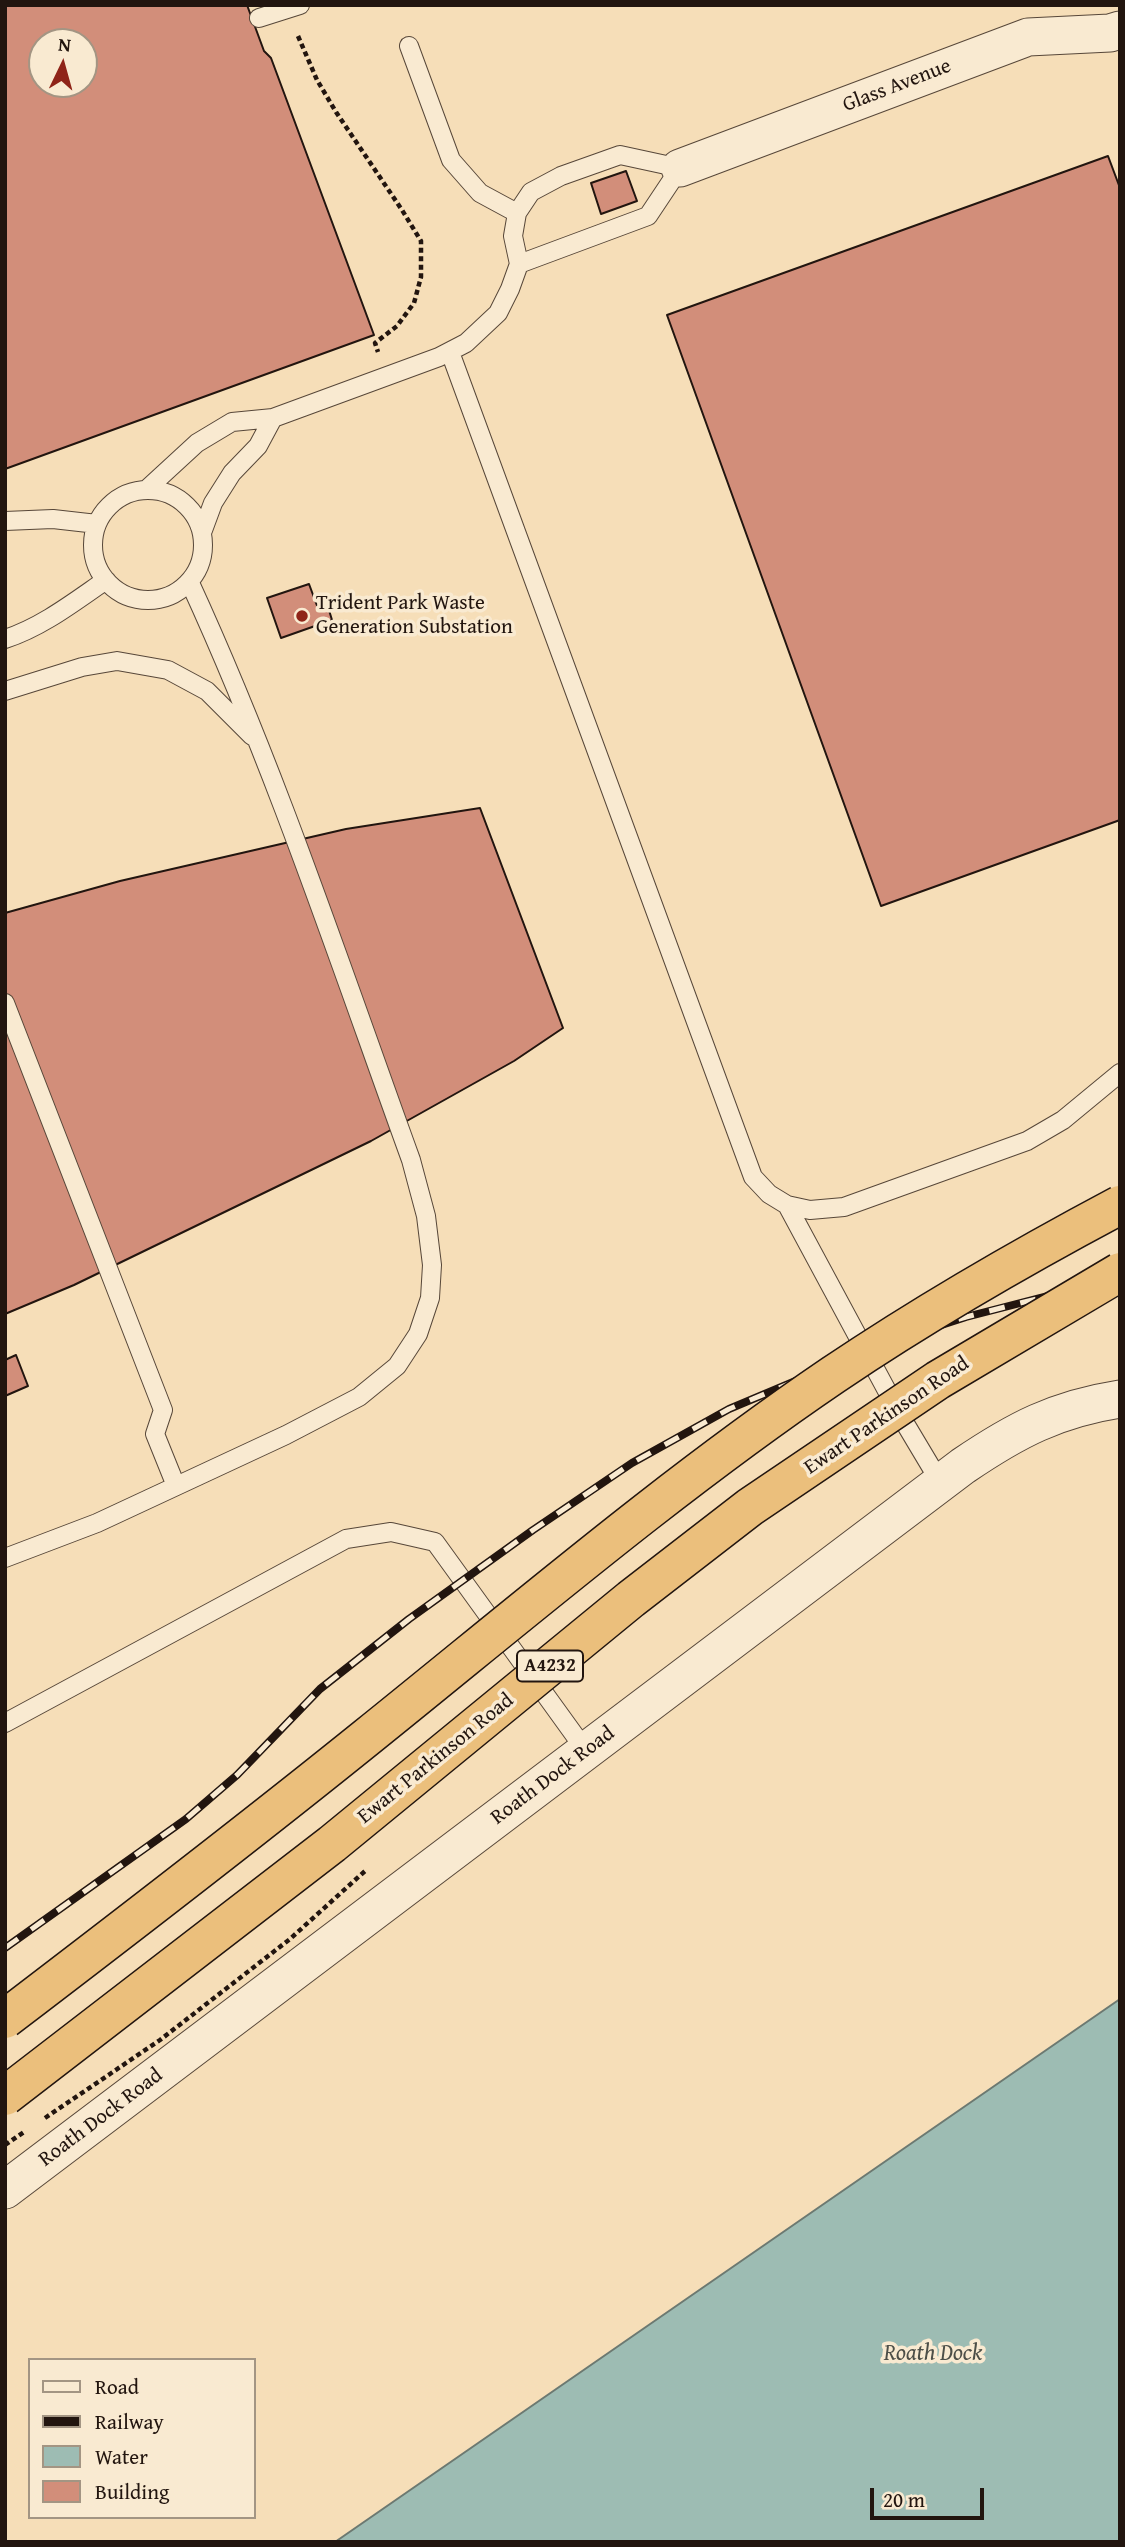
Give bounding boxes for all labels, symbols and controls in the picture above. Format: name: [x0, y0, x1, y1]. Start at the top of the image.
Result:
north arrow: [28, 28, 98, 98]
text: N: [57, 30, 72, 59]
street label: Glass Avenue: [839, 54, 955, 118]
place label: Trident Park Waste Generation Substation: [316, 591, 513, 641]
marker: Trident Park Waste Generation Substation: [294, 608, 310, 624]
street label: Ewart Parkinson Road: [800, 1351, 974, 1481]
road number: A4232: [517, 1650, 583, 1682]
street label: Ewart Parkinson Road: [353, 1688, 519, 1830]
street label: Roath Dock Road: [486, 1721, 620, 1831]
street label: Roath Dock Road: [34, 2063, 168, 2173]
water label: Roath Dock: [884, 2340, 982, 2368]
legend: [28, 2358, 256, 2519]
text: Road: [95, 2371, 139, 2402]
text: Railway: [95, 2406, 164, 2437]
text: Water: [95, 2441, 148, 2472]
scale bar: [873, 2474, 987, 2518]
text: Building: [95, 2476, 169, 2507]
text: 20 m: [883, 2484, 925, 2515]

